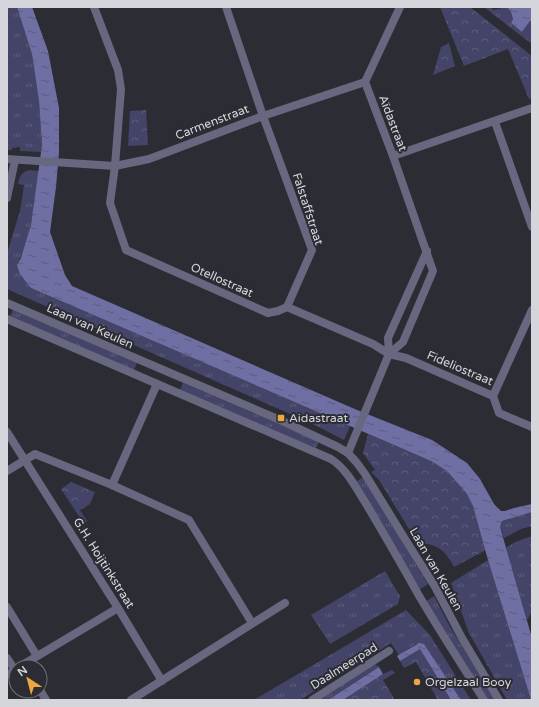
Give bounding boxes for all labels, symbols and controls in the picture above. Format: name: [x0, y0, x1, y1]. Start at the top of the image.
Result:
street label: Aïdastraat: [376, 93, 410, 153]
street label: Carmenstraat: [173, 101, 251, 142]
street label: Falstaffstraat: [290, 171, 326, 247]
street label: Otellostraat: [188, 260, 256, 300]
street label: Laan van Keulen: [44, 301, 136, 351]
street label: Fideliostraat: [425, 348, 496, 388]
place label: Aidastraat: [289, 411, 348, 425]
marker: Aidastraat: [276, 413, 286, 423]
street label: G.H. Hoijtinkstraat: [71, 515, 138, 611]
street label: Laan van Keulen: [407, 525, 465, 613]
street label: Daalmeerpad: [308, 640, 380, 692]
north arrow: [8, 659, 48, 699]
text: N: [15, 663, 30, 679]
place label: Orgelzaal Booy: [425, 675, 512, 689]
marker: Orgelzaal Booy: [412, 677, 422, 687]

